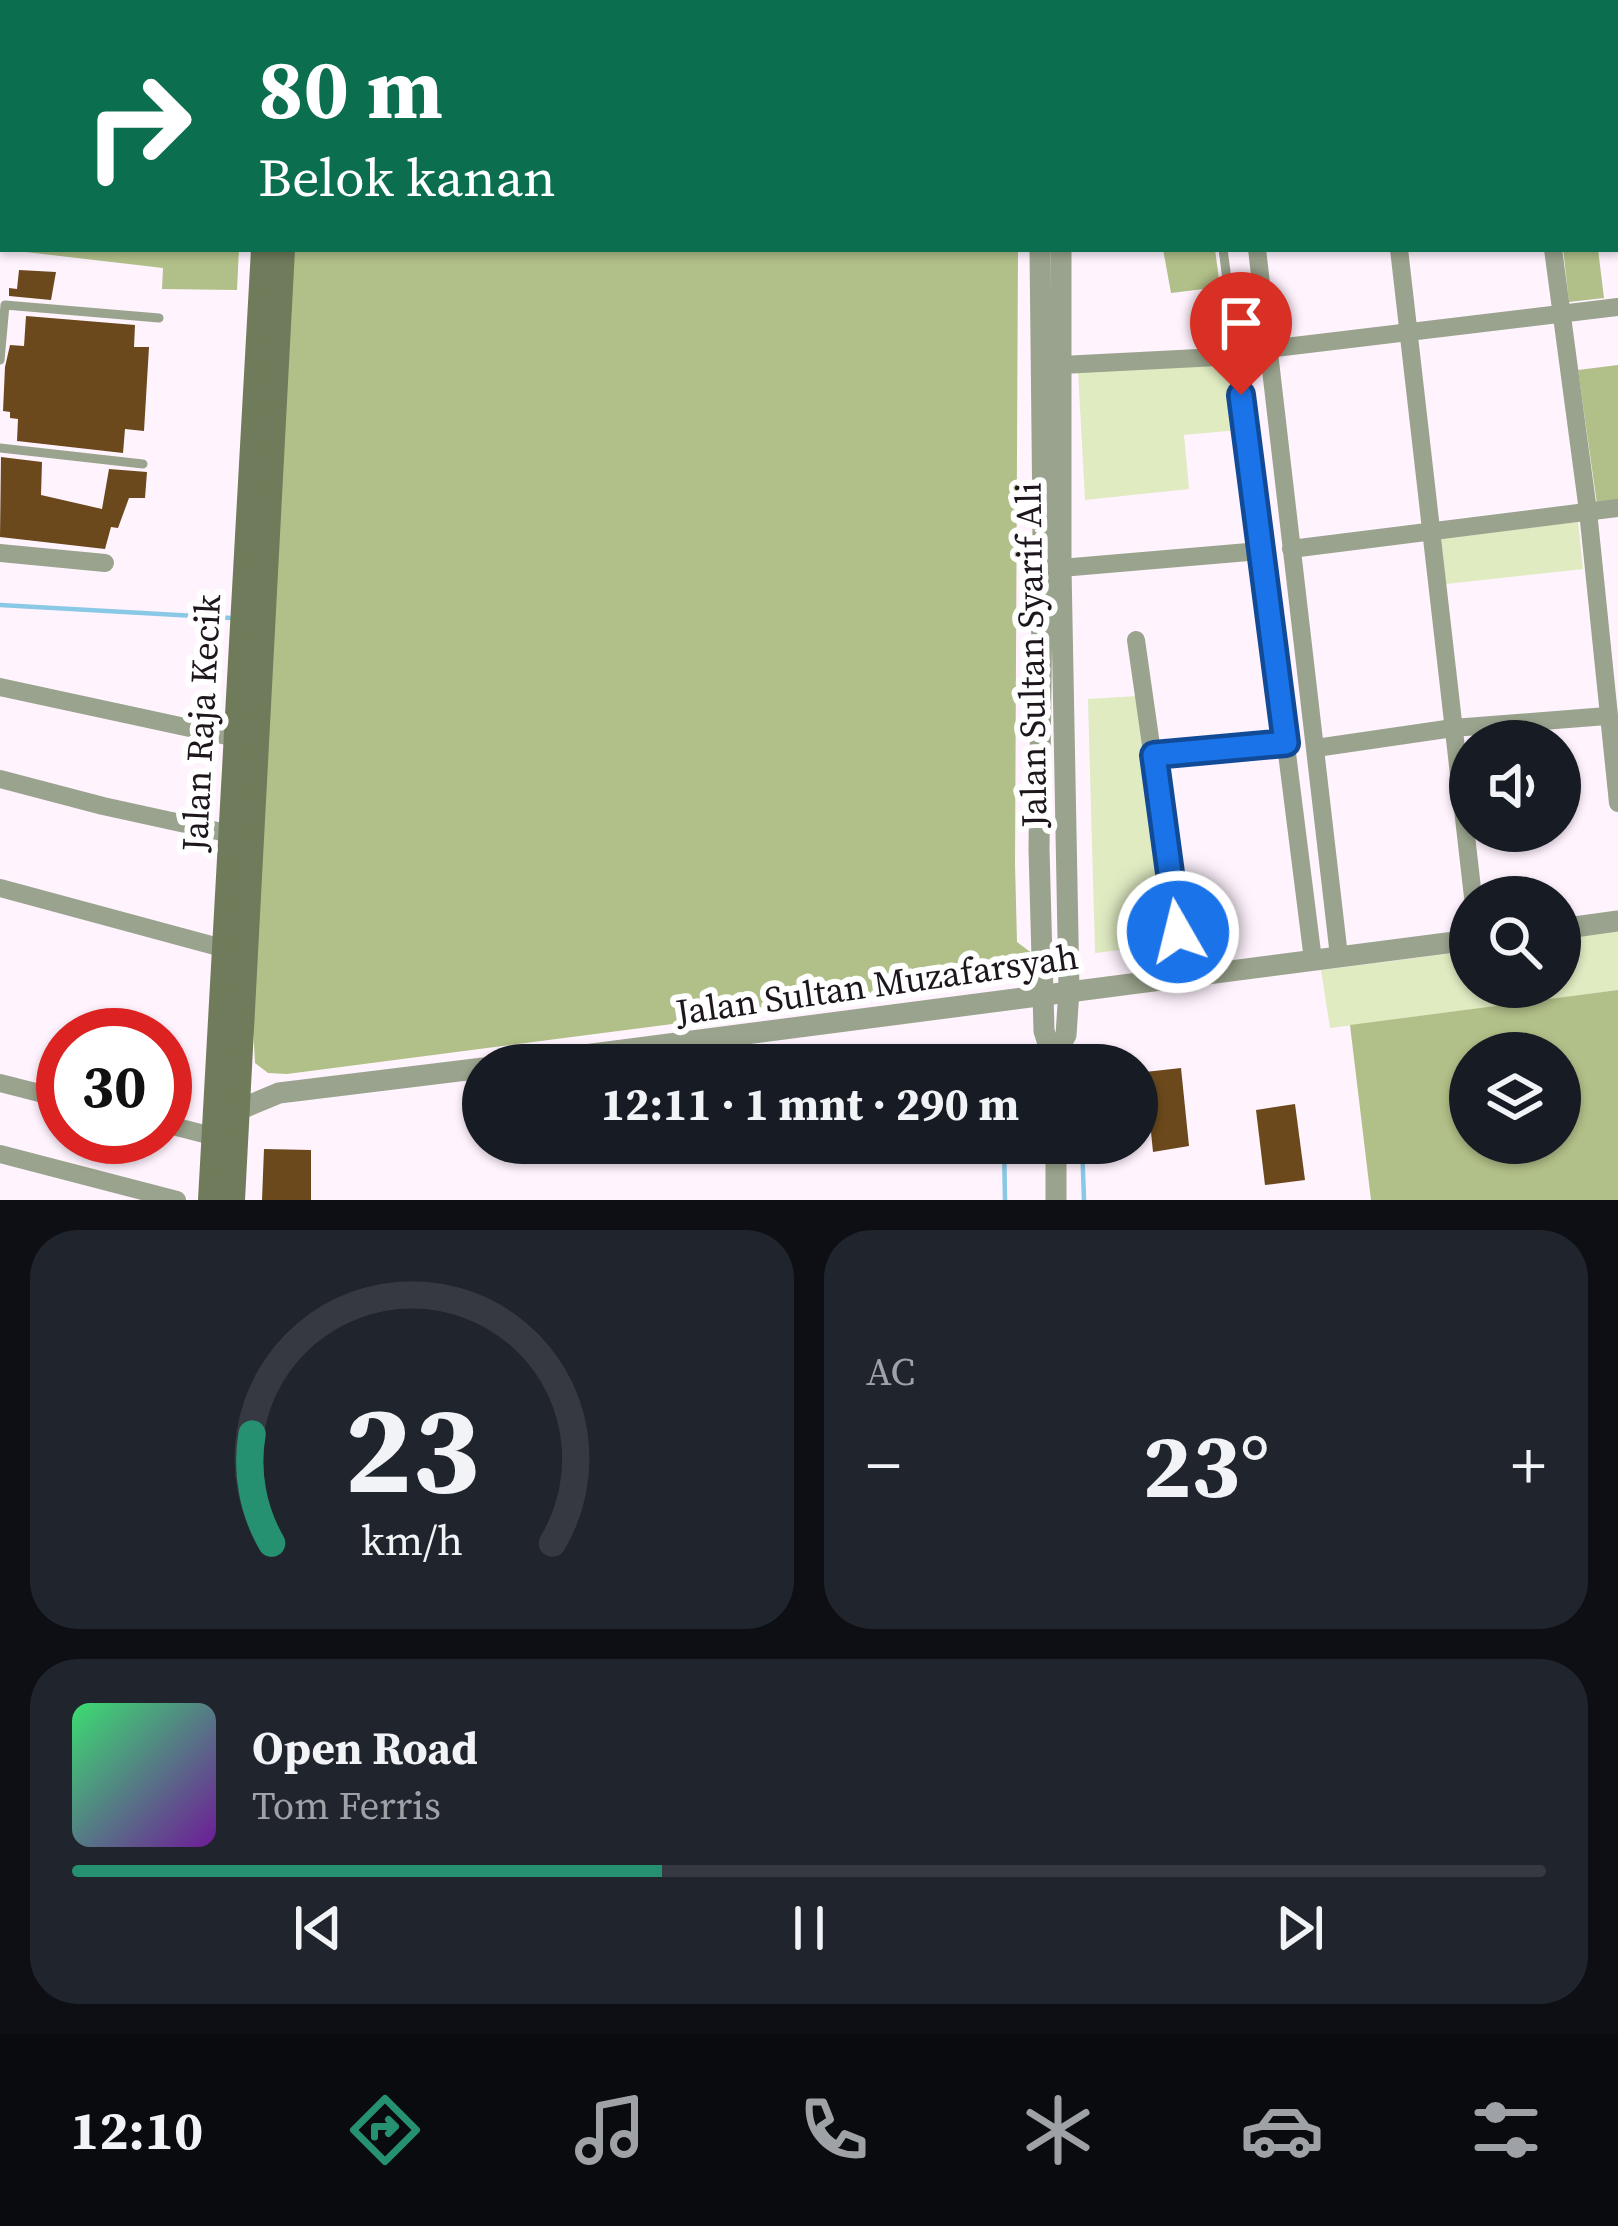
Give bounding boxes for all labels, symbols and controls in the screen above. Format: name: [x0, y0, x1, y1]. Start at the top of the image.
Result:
text: 80 m: [258, 31, 443, 146]
icon: right: [60, 48, 216, 204]
text: Belok kanan: [258, 140, 556, 214]
pin: [1190, 272, 1292, 395]
icon: arrive: [1208, 290, 1274, 356]
street label: Jalan Sultan Syarif Ali: [1003, 482, 1059, 829]
street label: Jalan Raja Kecik: [170, 593, 232, 854]
map controls: [1449, 720, 1581, 1164]
button: sound: [1449, 720, 1581, 852]
position arrow: [1115, 869, 1241, 995]
button: search: [1449, 876, 1581, 1008]
street label: Jalan Sultan Muzafarsyah: [672, 931, 1081, 1037]
speed limit sign: 30: [36, 1008, 192, 1164]
button: layers: [1449, 1032, 1581, 1164]
text: 12:11 · 1 mnt · 290 m: [601, 1073, 1019, 1135]
text: AC: [866, 1345, 915, 1398]
text: 23: [344, 1363, 480, 1534]
text: 23°: [1142, 1404, 1270, 1527]
text: −: [866, 1420, 901, 1510]
text: +: [1511, 1420, 1546, 1510]
text: km/h: [361, 1510, 463, 1568]
text: Open Road: [252, 1717, 478, 1779]
text: Tom Ferris: [252, 1779, 441, 1832]
icon: previous: [285, 1895, 351, 1961]
icon: pause: [776, 1895, 842, 1961]
icon: next: [1267, 1895, 1333, 1961]
icon: directions: [343, 2088, 427, 2172]
icon: music: [568, 2088, 652, 2172]
icon: phone: [792, 2088, 876, 2172]
icon: climate: [1016, 2088, 1100, 2172]
icon: car: [1240, 2088, 1324, 2172]
icon: filters: [1464, 2088, 1548, 2172]
text: 12:10: [70, 2093, 203, 2167]

